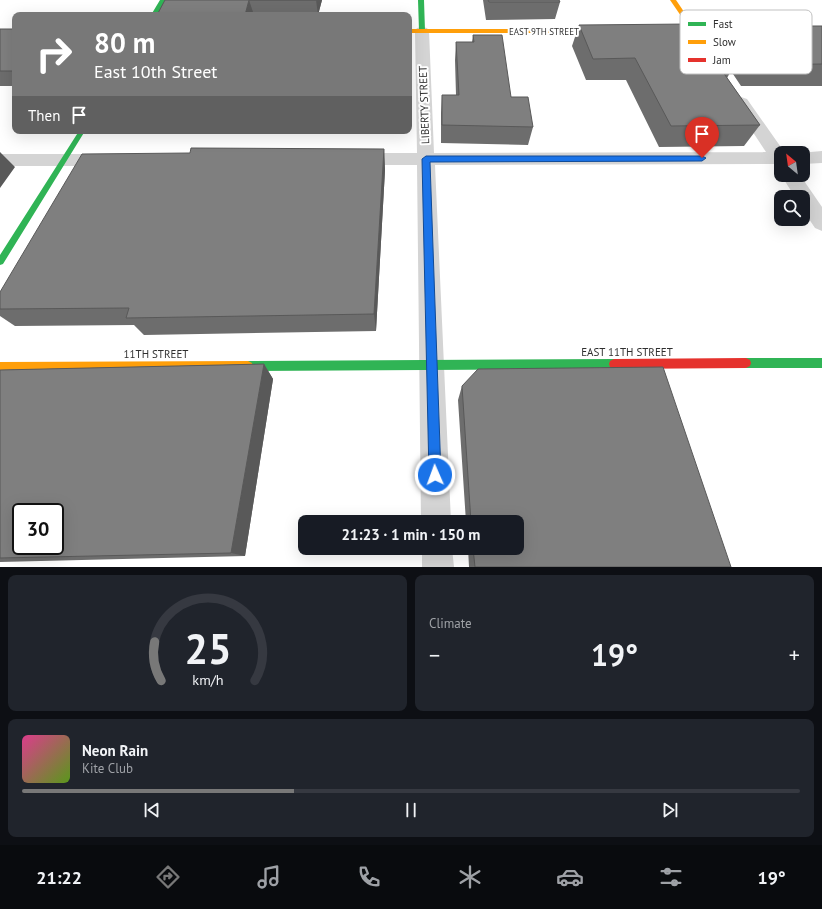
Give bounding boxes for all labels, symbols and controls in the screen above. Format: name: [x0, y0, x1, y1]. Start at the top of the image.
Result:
legend: [680, 10, 812, 74]
text: Fast: [713, 17, 733, 31]
text: 80 m: [94, 24, 155, 61]
street label: EAST 9TH STREET: [509, 26, 579, 37]
icon: right: [28, 28, 80, 80]
text: Slow: [713, 35, 736, 49]
text: Jam: [712, 53, 731, 67]
text: East 10th Street: [94, 60, 217, 83]
street label: LIBERTY STREET: [416, 66, 432, 144]
icon: arrive: [68, 104, 90, 126]
text: Then: [28, 106, 60, 125]
pin: [685, 117, 719, 158]
icon: arrive: [691, 123, 713, 145]
north arrow: [774, 146, 810, 182]
map controls: [774, 146, 810, 226]
button: search: [774, 190, 810, 226]
street label: EAST 11TH STREET: [581, 345, 673, 359]
street label: 11TH STREET: [124, 347, 188, 361]
position arrow: [414, 454, 456, 496]
speed limit sign: 30: [12, 503, 64, 555]
text: 21:23 · 1 min · 150 m: [342, 525, 480, 544]
text: Climate: [429, 615, 472, 632]
text: 25: [184, 622, 231, 675]
text: 19°: [591, 635, 638, 674]
text: −: [429, 641, 440, 669]
text: +: [789, 641, 800, 669]
text: km/h: [192, 670, 223, 689]
text: Neon Rain: [82, 741, 148, 760]
text: Kite Club: [82, 760, 133, 777]
icon: previous: [141, 799, 163, 821]
icon: pause: [400, 799, 422, 821]
icon: next: [659, 799, 681, 821]
icon: directions: [154, 863, 182, 891]
icon: music: [255, 863, 283, 891]
icon: phone: [355, 863, 383, 891]
icon: climate: [456, 863, 484, 891]
icon: car: [556, 863, 584, 891]
icon: filters: [657, 863, 685, 891]
text: 21:22: [36, 866, 82, 889]
text: 19°: [757, 866, 786, 889]

